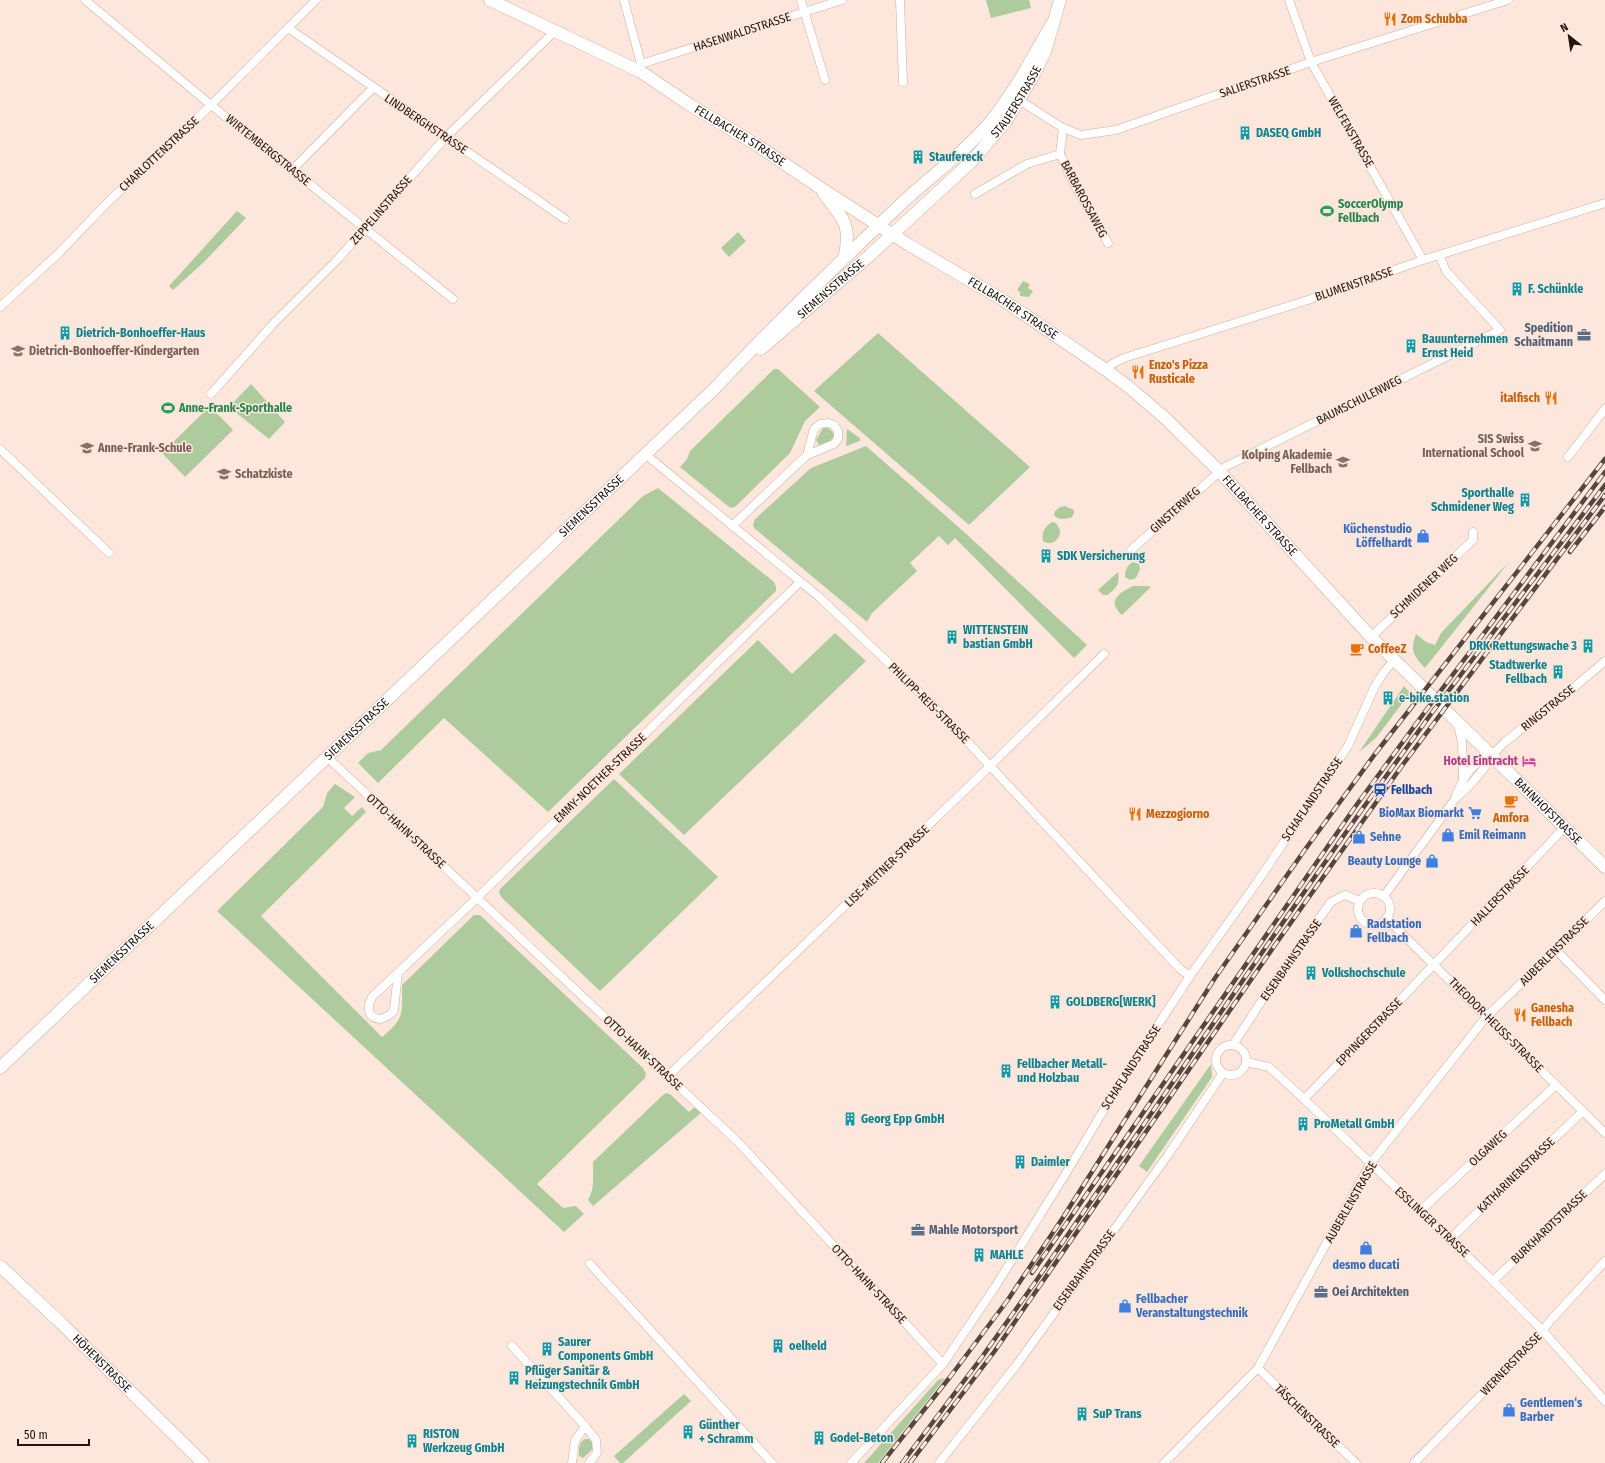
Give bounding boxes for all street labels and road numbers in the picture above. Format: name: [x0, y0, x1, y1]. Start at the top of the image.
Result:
street label: HASENWALDSTRASSE: [692, 10, 793, 54]
street label: STAUFERSTRASSE: [988, 63, 1044, 140]
street label: SALIERSTRASSE: [1218, 63, 1293, 101]
street label: LINDBERGHSTRASSE: [382, 91, 470, 157]
street label: WELFENSTRASSE: [1325, 94, 1377, 170]
street label: FELLBACHER STRASSE: [692, 102, 788, 169]
street label: WIRTEMBERGSTRASSE: [223, 111, 314, 189]
street label: CHARLOTTENSTRASSE: [116, 113, 202, 194]
street label: BARBAROSSAWEG: [1058, 158, 1110, 240]
street label: ZEPPELINSTRASSE: [347, 172, 415, 247]
street label: SIEMENSSTRASSE: [794, 256, 867, 322]
street label: BLUMENSTRASSE: [1313, 264, 1395, 304]
street label: FELLBACHER STRASSE: [965, 274, 1061, 342]
street label: BAUMSCHULENWEG: [1314, 372, 1404, 428]
street label: SIEMENSSTRASSE: [556, 472, 627, 540]
street label: FELLBACHER STRASSE: [1219, 472, 1300, 559]
street label: GINSTERWEG: [1147, 484, 1203, 536]
street label: SCHMIDENER WEG: [1387, 551, 1461, 621]
street label: PHILIPP-REIS-STRASSE: [886, 660, 973, 747]
street label: RINGSTRASSE: [1518, 682, 1578, 734]
street label: SIEMENSSTRASSE: [321, 695, 392, 763]
street label: EMMY-NOETHER-STRASSE: [551, 730, 649, 826]
street label: SCHAFLANDSTRASSE: [1279, 754, 1345, 844]
street label: BAHNHOFSTRASSE: [1512, 775, 1585, 847]
street label: OTTO-HAHN-STRASSE: [363, 791, 449, 872]
street label: LISE-MEITNER-STRASSE: [842, 822, 932, 910]
street label: HALLERSTRASSE: [1468, 863, 1532, 929]
street label: AUBERLENSTRASSE: [1517, 913, 1592, 988]
street label: EISENBAHNSTRASSE: [1258, 916, 1325, 1004]
street label: SIEMENSSTRASSE: [87, 918, 157, 986]
street label: THEODOR-HEUSS-STRASSE: [1446, 975, 1547, 1076]
street label: EPPINGERSTRASSE: [1333, 995, 1405, 1069]
street label: OTTO-HAHN-STRASSE: [600, 1013, 686, 1094]
street label: SCHAFLANDSTRASSE: [1098, 1022, 1164, 1112]
street label: OLGAWEG: [1466, 1127, 1510, 1169]
street label: KATHARINENSTRASSE: [1474, 1134, 1558, 1216]
street label: AUBERLENSTRASSE: [1322, 1158, 1380, 1245]
street label: ESSLINGER STRASSE: [1392, 1184, 1472, 1260]
street label: BURKHARDTSTRASSE: [1508, 1187, 1590, 1267]
street label: EISENBAHNSTRASSE: [1050, 1227, 1118, 1313]
street label: OTTO-HAHN-STRASSE: [829, 1241, 910, 1327]
street label: WERNERSTRASSE: [1477, 1329, 1545, 1398]
street label: HÖHENSTRASSE: [70, 1332, 134, 1396]
street label: TÄSCHENSTRASSE: [1272, 1381, 1343, 1451]

